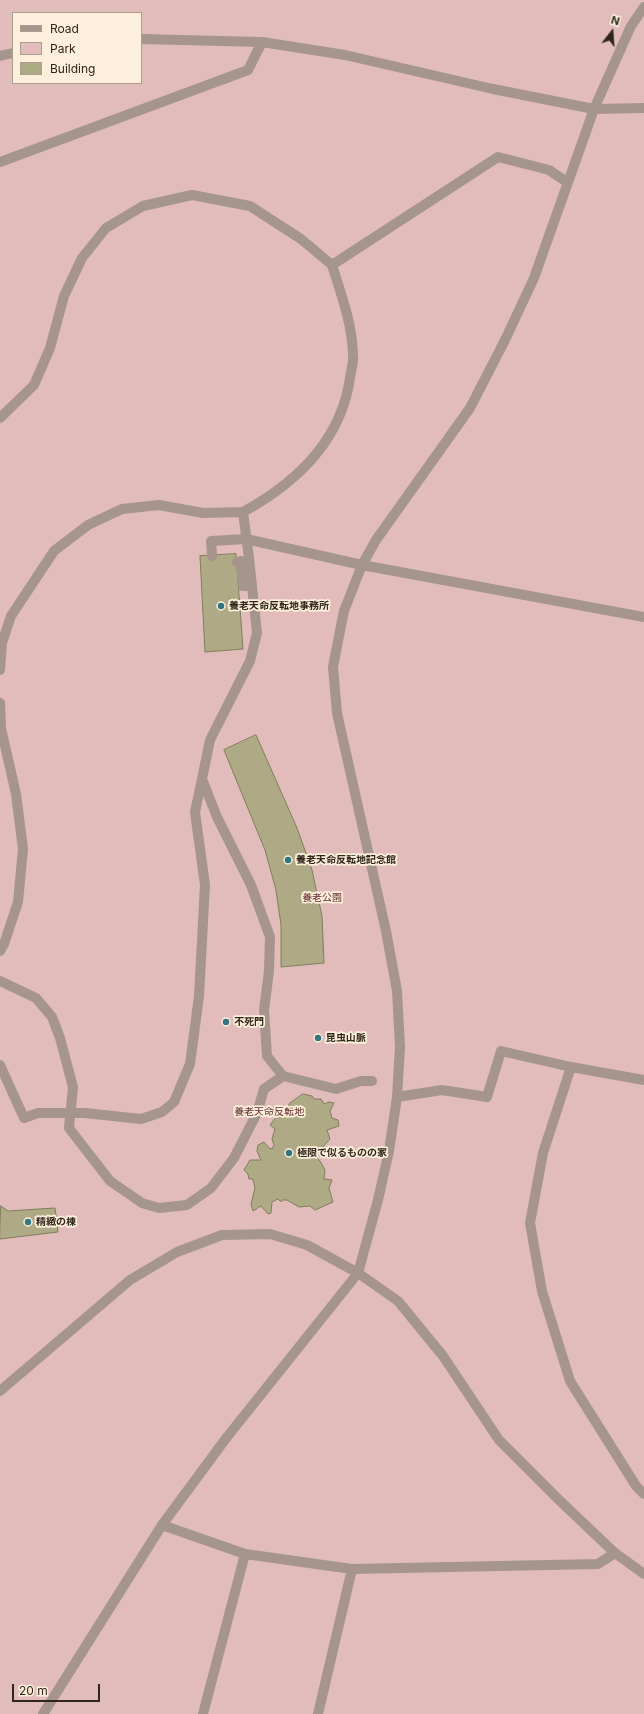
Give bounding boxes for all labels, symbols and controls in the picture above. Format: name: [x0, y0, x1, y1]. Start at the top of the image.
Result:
legend: [12, 12, 142, 84]
north arrow: [592, 12, 632, 52]
text: N: [609, 13, 622, 28]
text: Road: [50, 21, 79, 36]
text: Park: [50, 41, 76, 56]
text: Building: [50, 61, 95, 76]
place label: 養老天命反転地事務所: [229, 600, 329, 612]
marker: 養老天命反転地事務所: [216, 601, 226, 611]
place label: 養老天命反転地記念館: [296, 854, 396, 866]
marker: 養老天命反転地記念館: [283, 855, 293, 865]
park label: 養老公園: [302, 892, 342, 904]
place label: 不死門: [234, 1016, 264, 1028]
marker: 不死門: [221, 1017, 231, 1027]
place label: 昆虫山脈: [326, 1032, 366, 1044]
marker: 昆虫山脈: [313, 1033, 323, 1043]
park label: 養老天命反転地: [234, 1106, 304, 1118]
place label: 極限で似るものの家: [297, 1147, 387, 1159]
marker: 極限で似るものの家: [284, 1148, 294, 1158]
place label: 精緻の棟: [36, 1216, 76, 1228]
marker: 精緻の棟: [23, 1217, 33, 1227]
scale bar: [14, 1676, 102, 1702]
text: 20 m: [19, 1683, 48, 1698]

